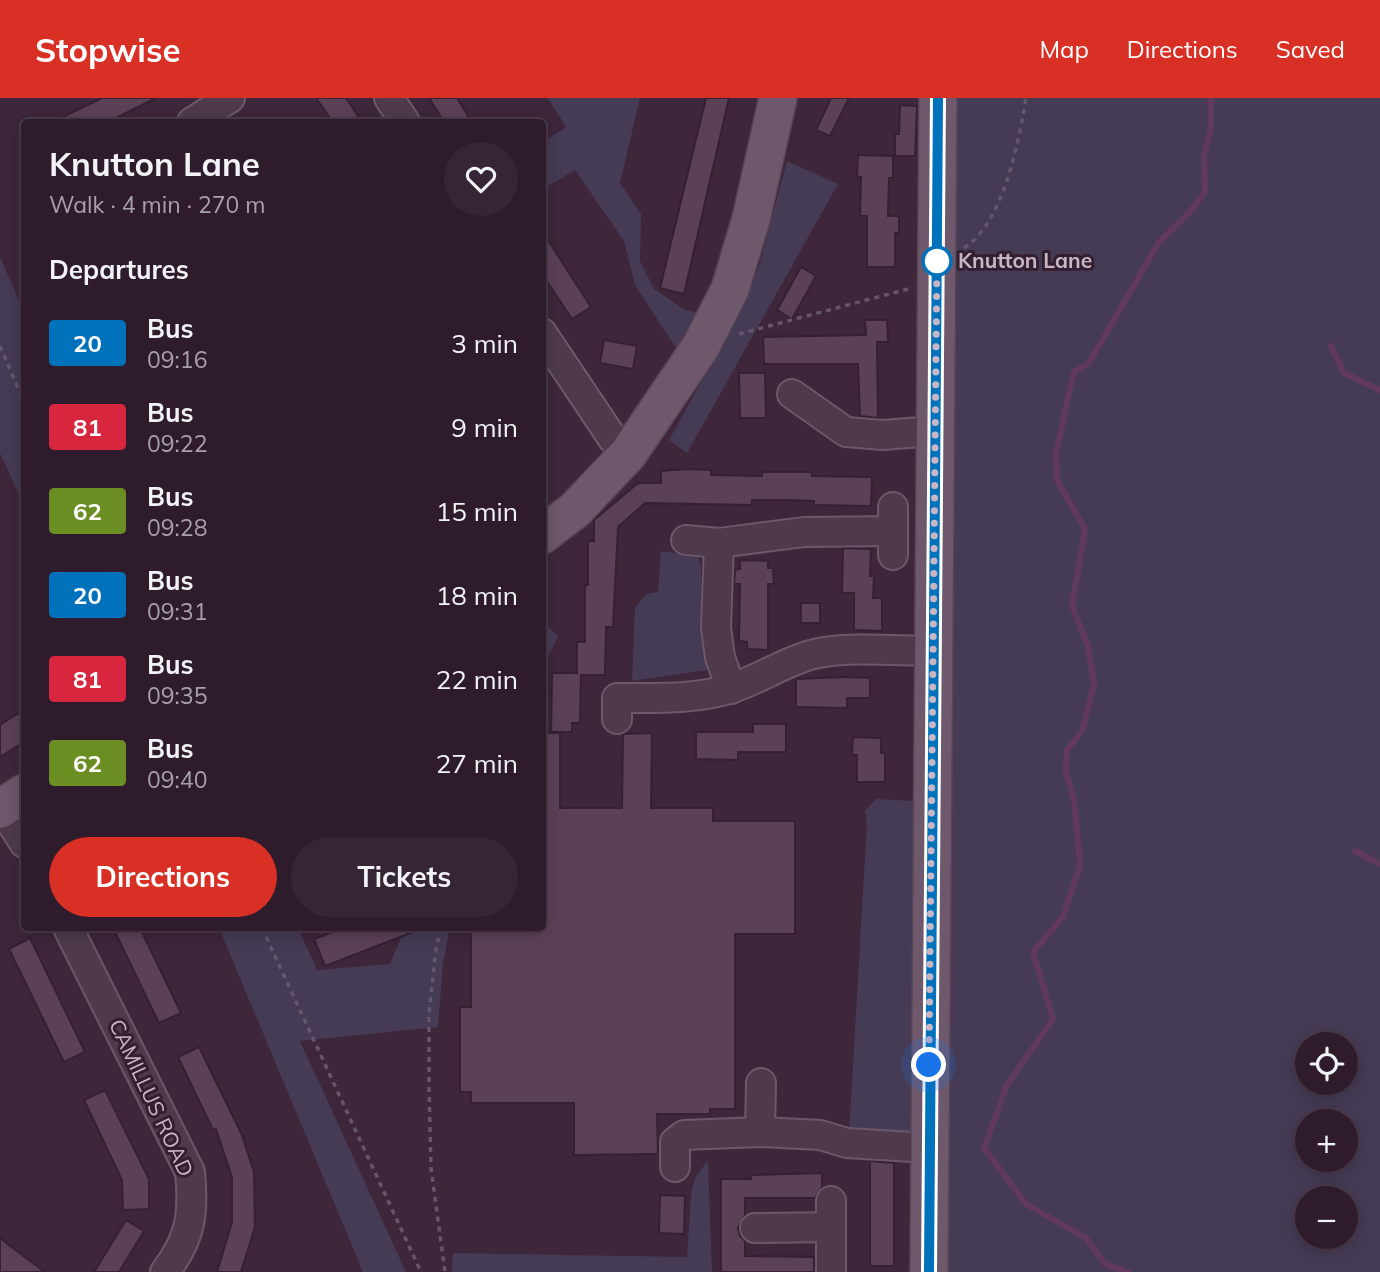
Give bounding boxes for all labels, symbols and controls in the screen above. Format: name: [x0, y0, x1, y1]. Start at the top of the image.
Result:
text: Stopwise: [35, 29, 181, 70]
text: Map: [1039, 34, 1089, 64]
text: Directions: [1127, 34, 1238, 64]
text: Saved: [1276, 34, 1345, 64]
button: heart: [444, 142, 518, 216]
text: Knutton Lane: [49, 143, 260, 184]
text: Walk · 4 min · 270 m: [49, 190, 266, 219]
marker: Knutton Lane: [922, 246, 952, 276]
place label: Knutton Lane: [958, 247, 1092, 273]
text: Departures: [49, 253, 189, 286]
text: Bus: [147, 312, 193, 345]
text: 3 min: [451, 327, 518, 360]
text: 20: [73, 328, 102, 358]
text: 09:16: [147, 345, 207, 374]
text: Bus: [147, 396, 193, 429]
text: 9 min: [451, 411, 518, 444]
text: 81: [73, 412, 102, 442]
text: 09:22: [147, 429, 207, 458]
text: Bus: [147, 480, 193, 513]
text: 15 min: [436, 495, 518, 528]
text: 62: [73, 496, 102, 526]
text: 09:28: [147, 513, 207, 542]
text: Bus: [147, 564, 193, 597]
text: 18 min: [436, 579, 518, 612]
text: 20: [73, 580, 102, 610]
text: 09:31: [147, 597, 207, 626]
text: Bus: [147, 648, 193, 681]
text: 22 min: [436, 663, 518, 696]
text: 81: [73, 664, 102, 694]
text: 09:35: [147, 681, 207, 710]
text: Bus: [147, 732, 193, 765]
text: 27 min: [436, 747, 518, 780]
text: 62: [73, 748, 102, 778]
text: 09:40: [147, 765, 207, 794]
button: Directions: [49, 837, 277, 917]
button: Tickets: [291, 837, 518, 917]
street label: CAMILLUS ROAD: [104, 1015, 200, 1180]
map controls: [1295, 1032, 1358, 1249]
button: locate: [1295, 1032, 1358, 1095]
your location: [911, 1047, 946, 1082]
button: +: [1295, 1109, 1358, 1172]
button: −: [1295, 1186, 1358, 1249]

